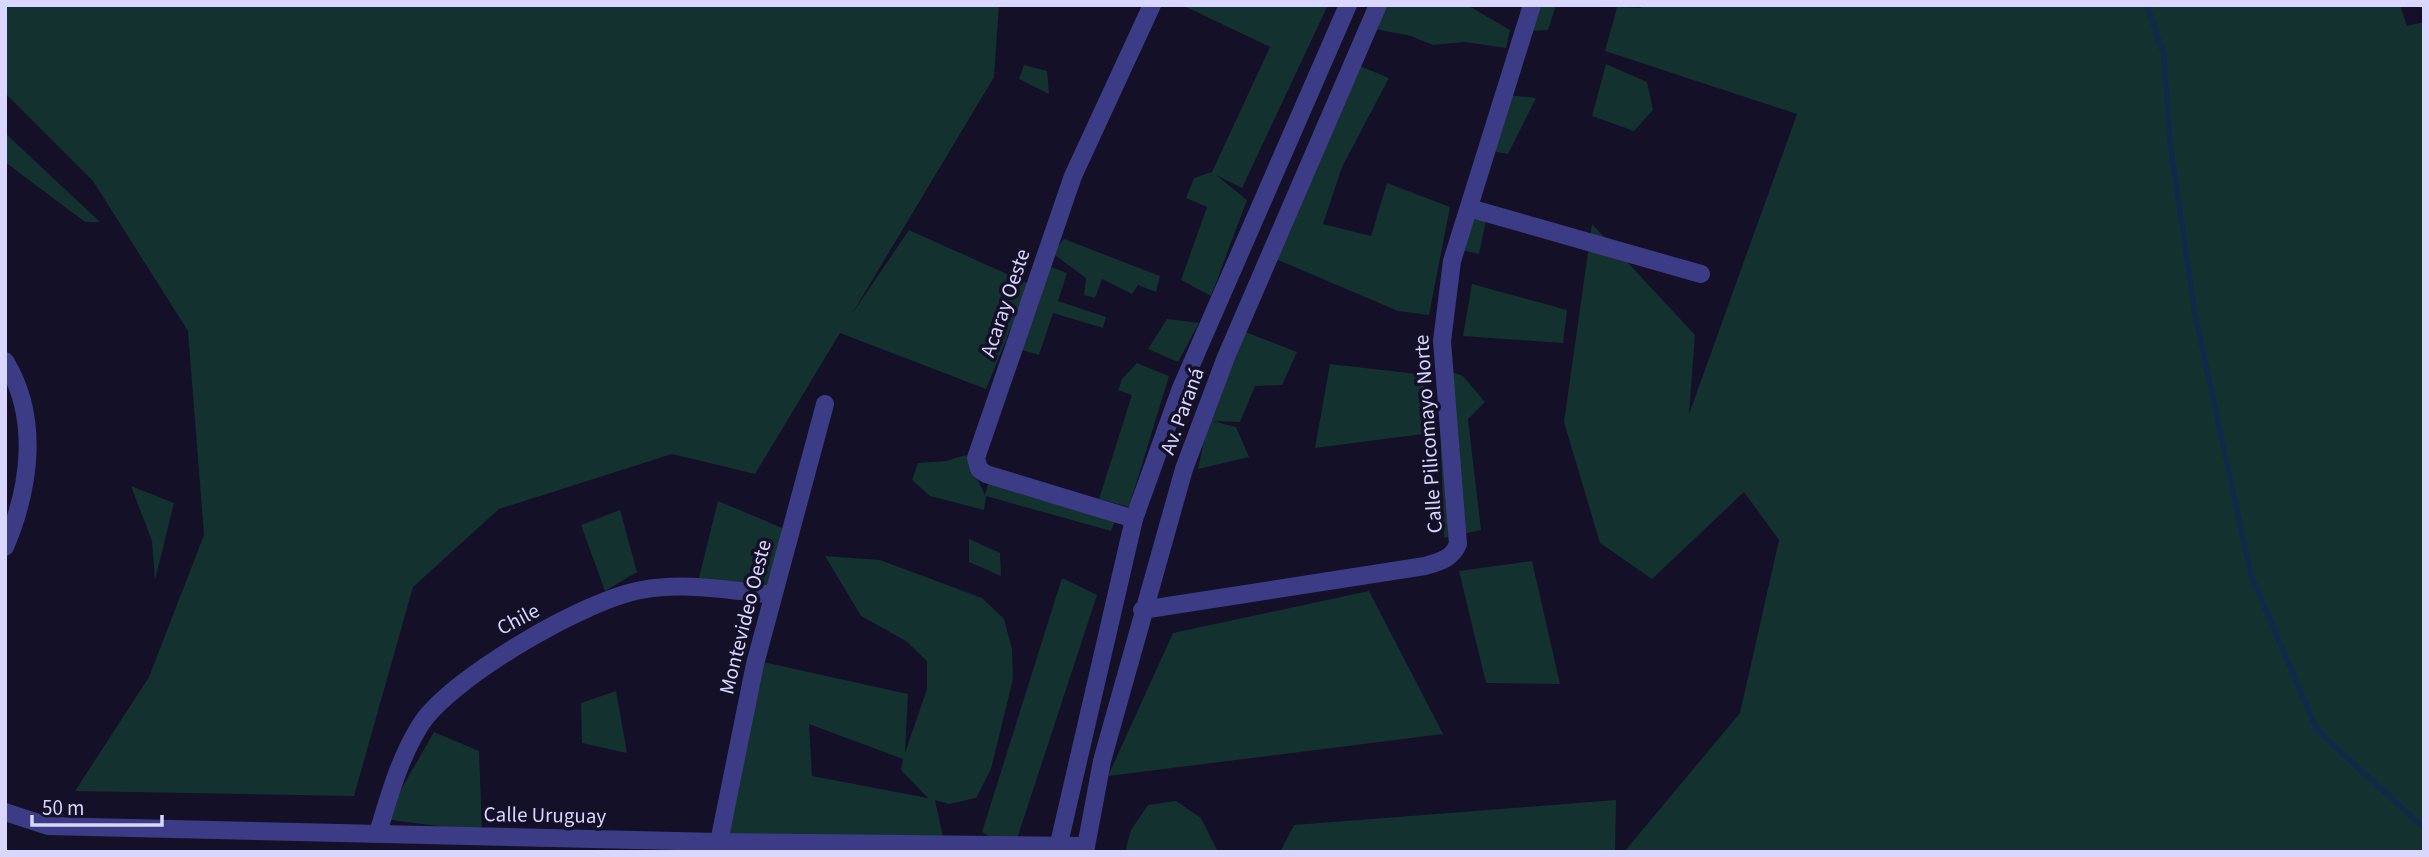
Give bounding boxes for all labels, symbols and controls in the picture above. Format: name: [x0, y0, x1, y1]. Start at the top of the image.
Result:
street label: Acaray Oeste: [972, 245, 1038, 361]
street label: Calle Pilicomayo Norte: [1406, 334, 1450, 534]
street label: Av. Paraná: [1152, 363, 1212, 459]
street label: Montevideo Oeste: [711, 537, 779, 697]
street label: Chile: [491, 595, 545, 643]
scale bar: [32, 784, 161, 828]
text: 50 m: [42, 793, 84, 823]
street label: Calle Uruguay: [483, 799, 607, 831]

